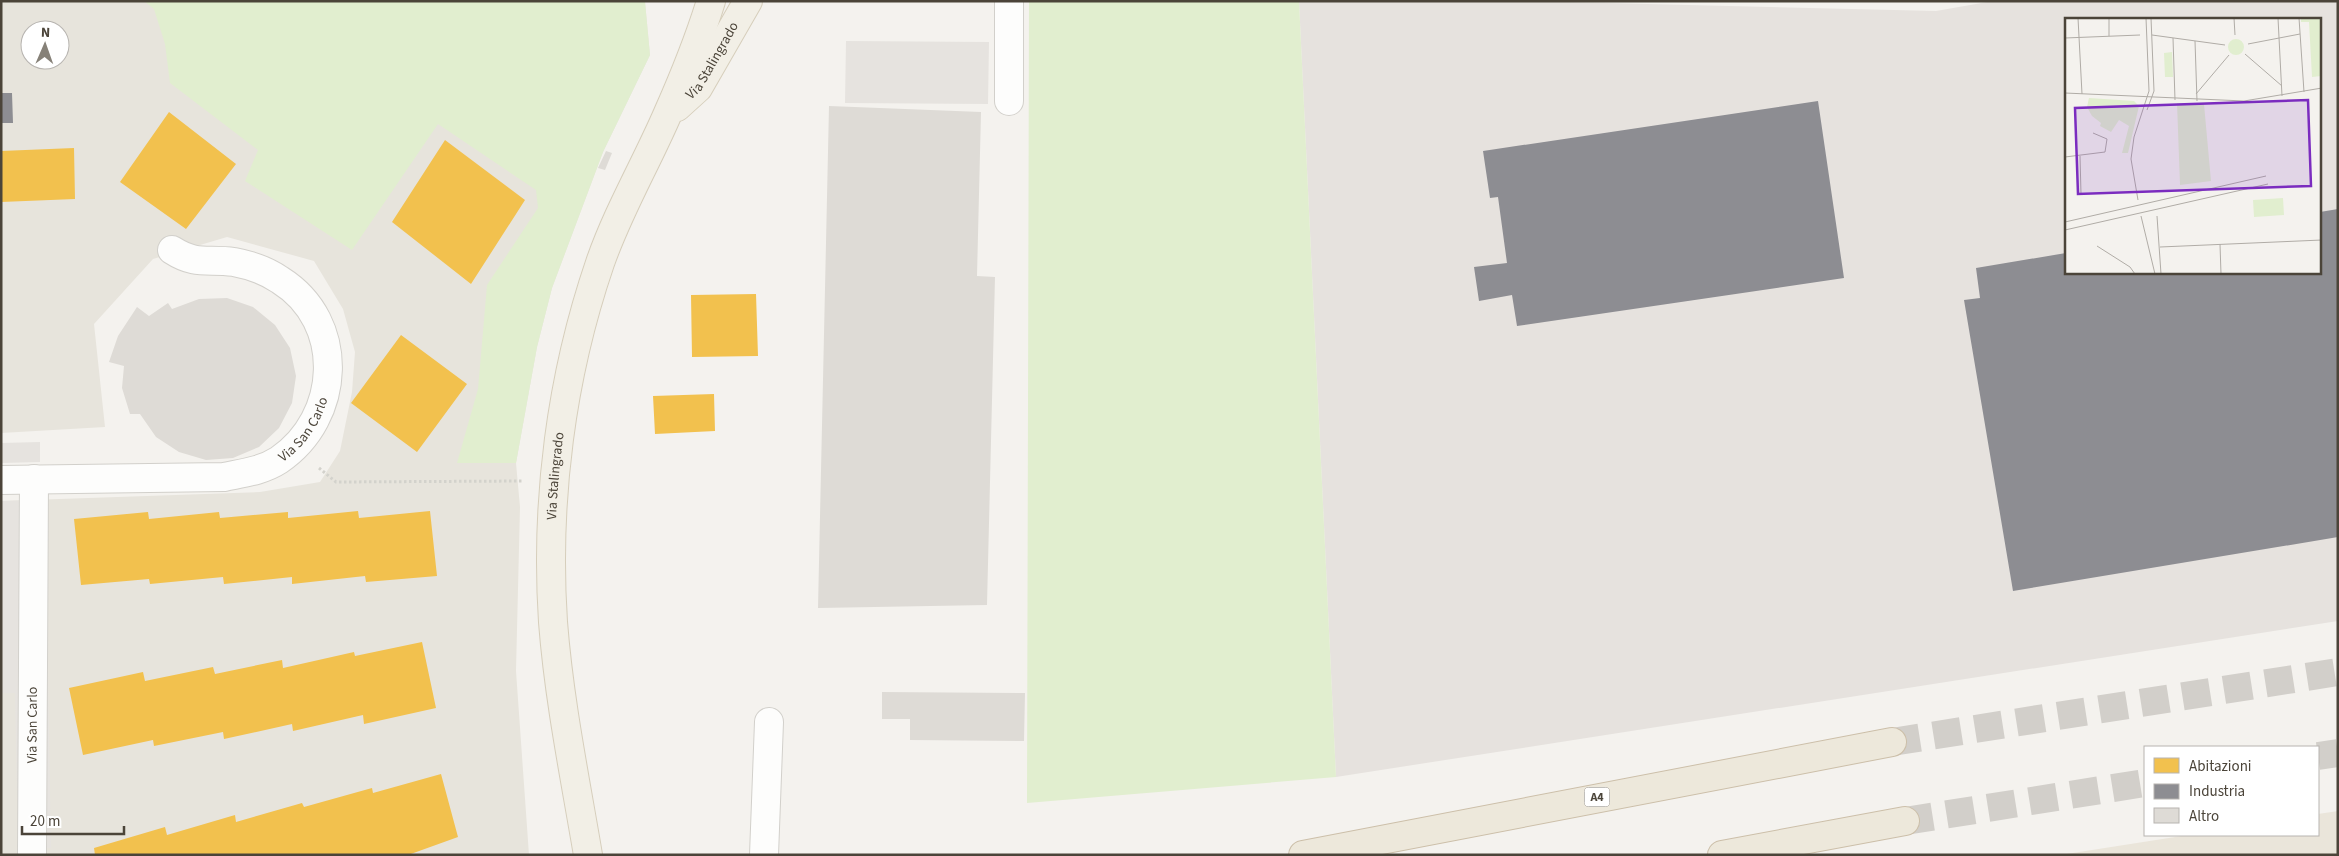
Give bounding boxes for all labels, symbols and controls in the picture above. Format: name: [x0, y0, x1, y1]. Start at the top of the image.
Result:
street label: Via Stalingrado: [681, 18, 744, 104]
inset map: [2065, 18, 2322, 274]
north arrow: [20, 20, 70, 70]
text: N: [40, 23, 50, 43]
street label: Via San Carlo: [274, 395, 333, 467]
street label: Via Stalingrado: [542, 431, 570, 520]
street label: Via San Carlo: [22, 687, 43, 763]
legend: [2144, 746, 2319, 836]
text: Abitazioni: [2189, 756, 2252, 777]
text: Industria: [2189, 781, 2245, 802]
road number: A4: [1584, 788, 1610, 806]
scale bar: [22, 804, 125, 836]
text: Altro: [2189, 806, 2219, 827]
text: 20 m: [30, 811, 60, 832]

